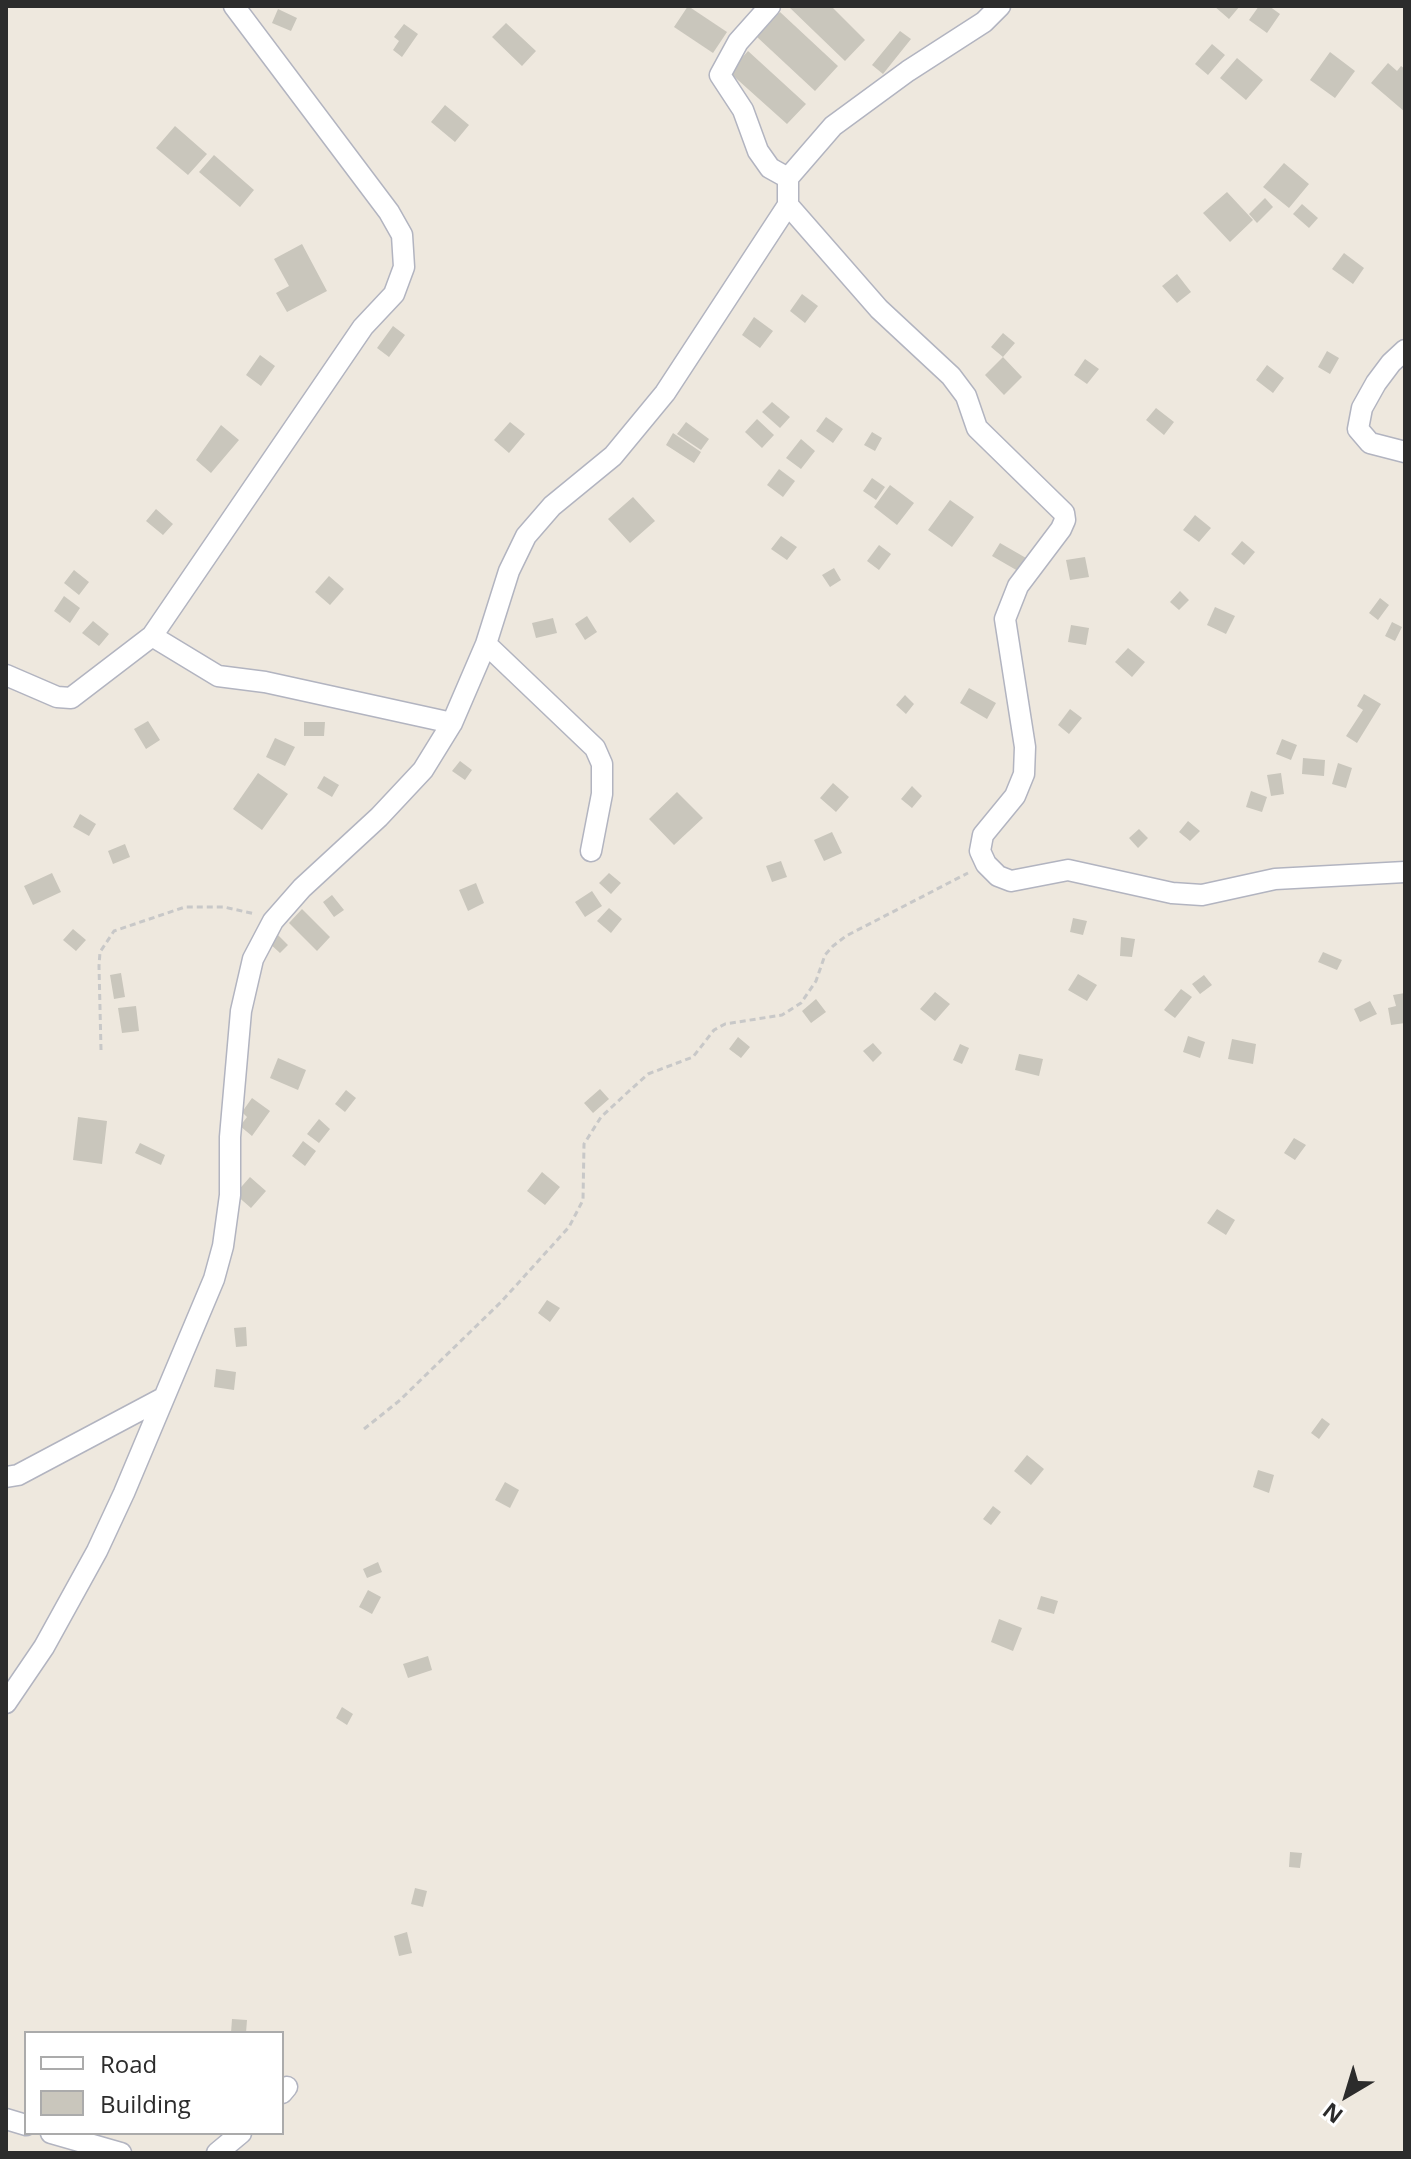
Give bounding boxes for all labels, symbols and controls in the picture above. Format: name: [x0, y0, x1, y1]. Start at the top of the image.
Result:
legend: [24, 2031, 284, 2135]
text: Road: [100, 2047, 157, 2080]
north arrow: [1307, 2055, 1387, 2135]
text: Building: [100, 2087, 191, 2120]
text: N: [1316, 2097, 1349, 2131]

